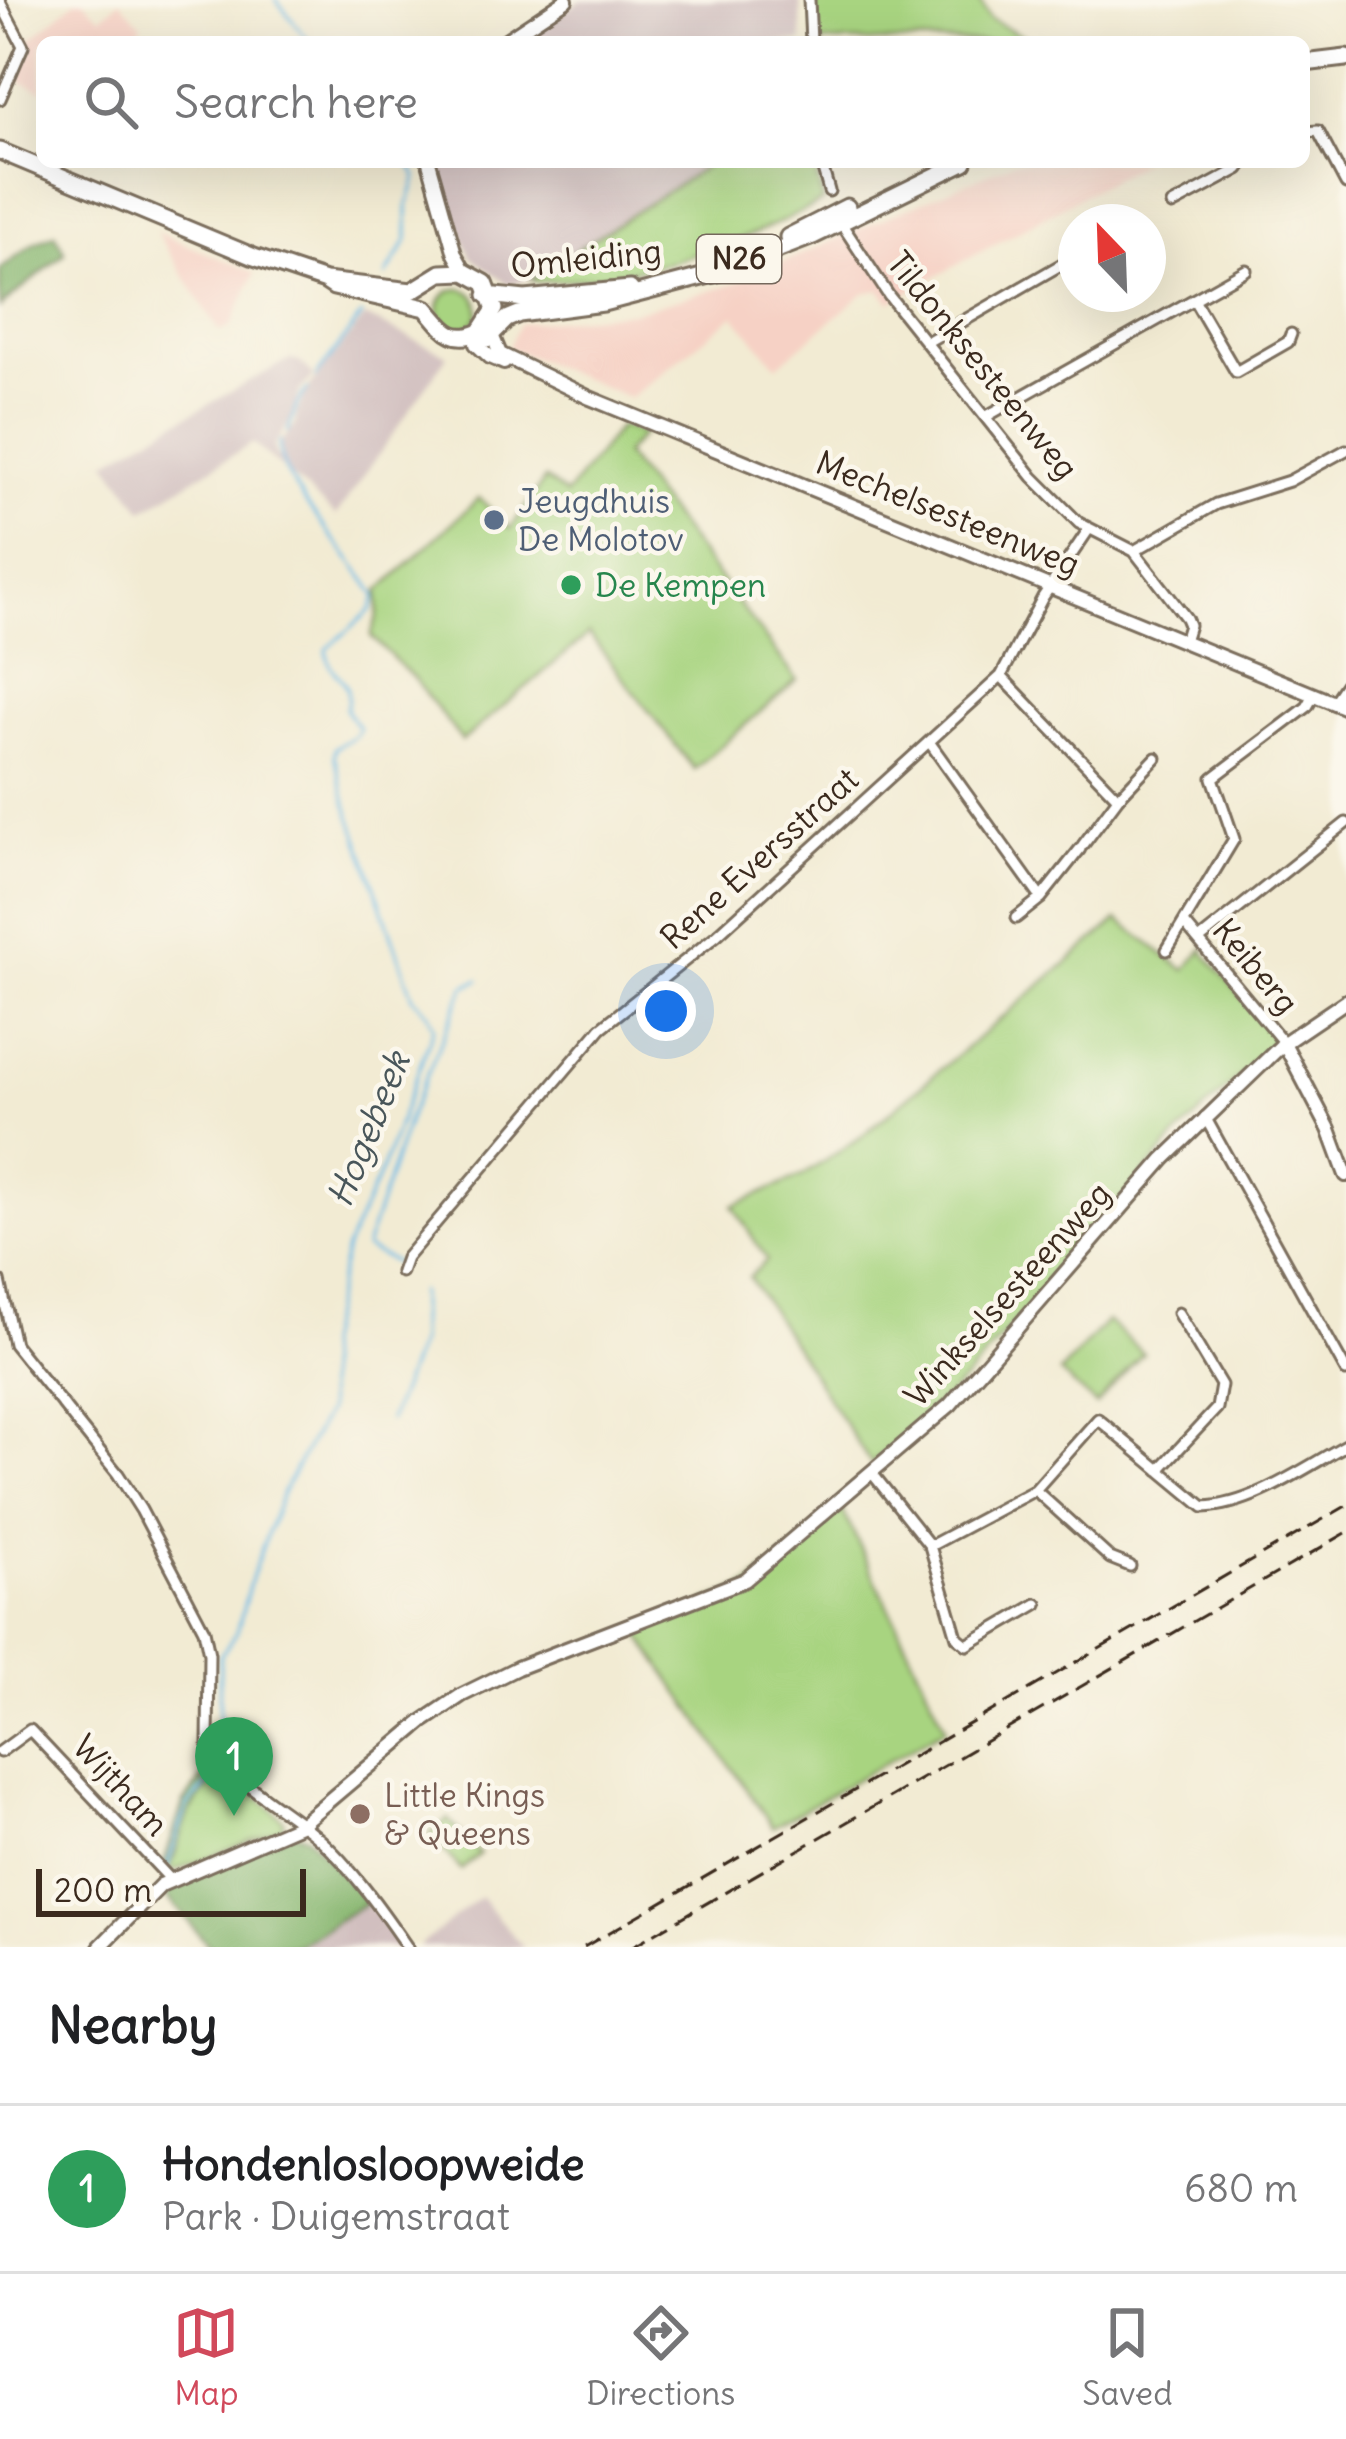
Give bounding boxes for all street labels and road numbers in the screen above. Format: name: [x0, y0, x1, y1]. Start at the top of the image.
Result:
street label: Omleiding: [509, 229, 663, 287]
road number: N26: [697, 235, 781, 283]
street label: Tildonksesteenweg: [878, 243, 1088, 487]
street label: Mechelsesteenweg: [810, 441, 1086, 585]
street label: Rene Eversstraat: [651, 758, 867, 958]
street label: Keiberg: [1204, 909, 1308, 1023]
street label: Winkselsesteenweg: [895, 1173, 1119, 1415]
street label: Wijtham: [64, 1726, 178, 1844]

